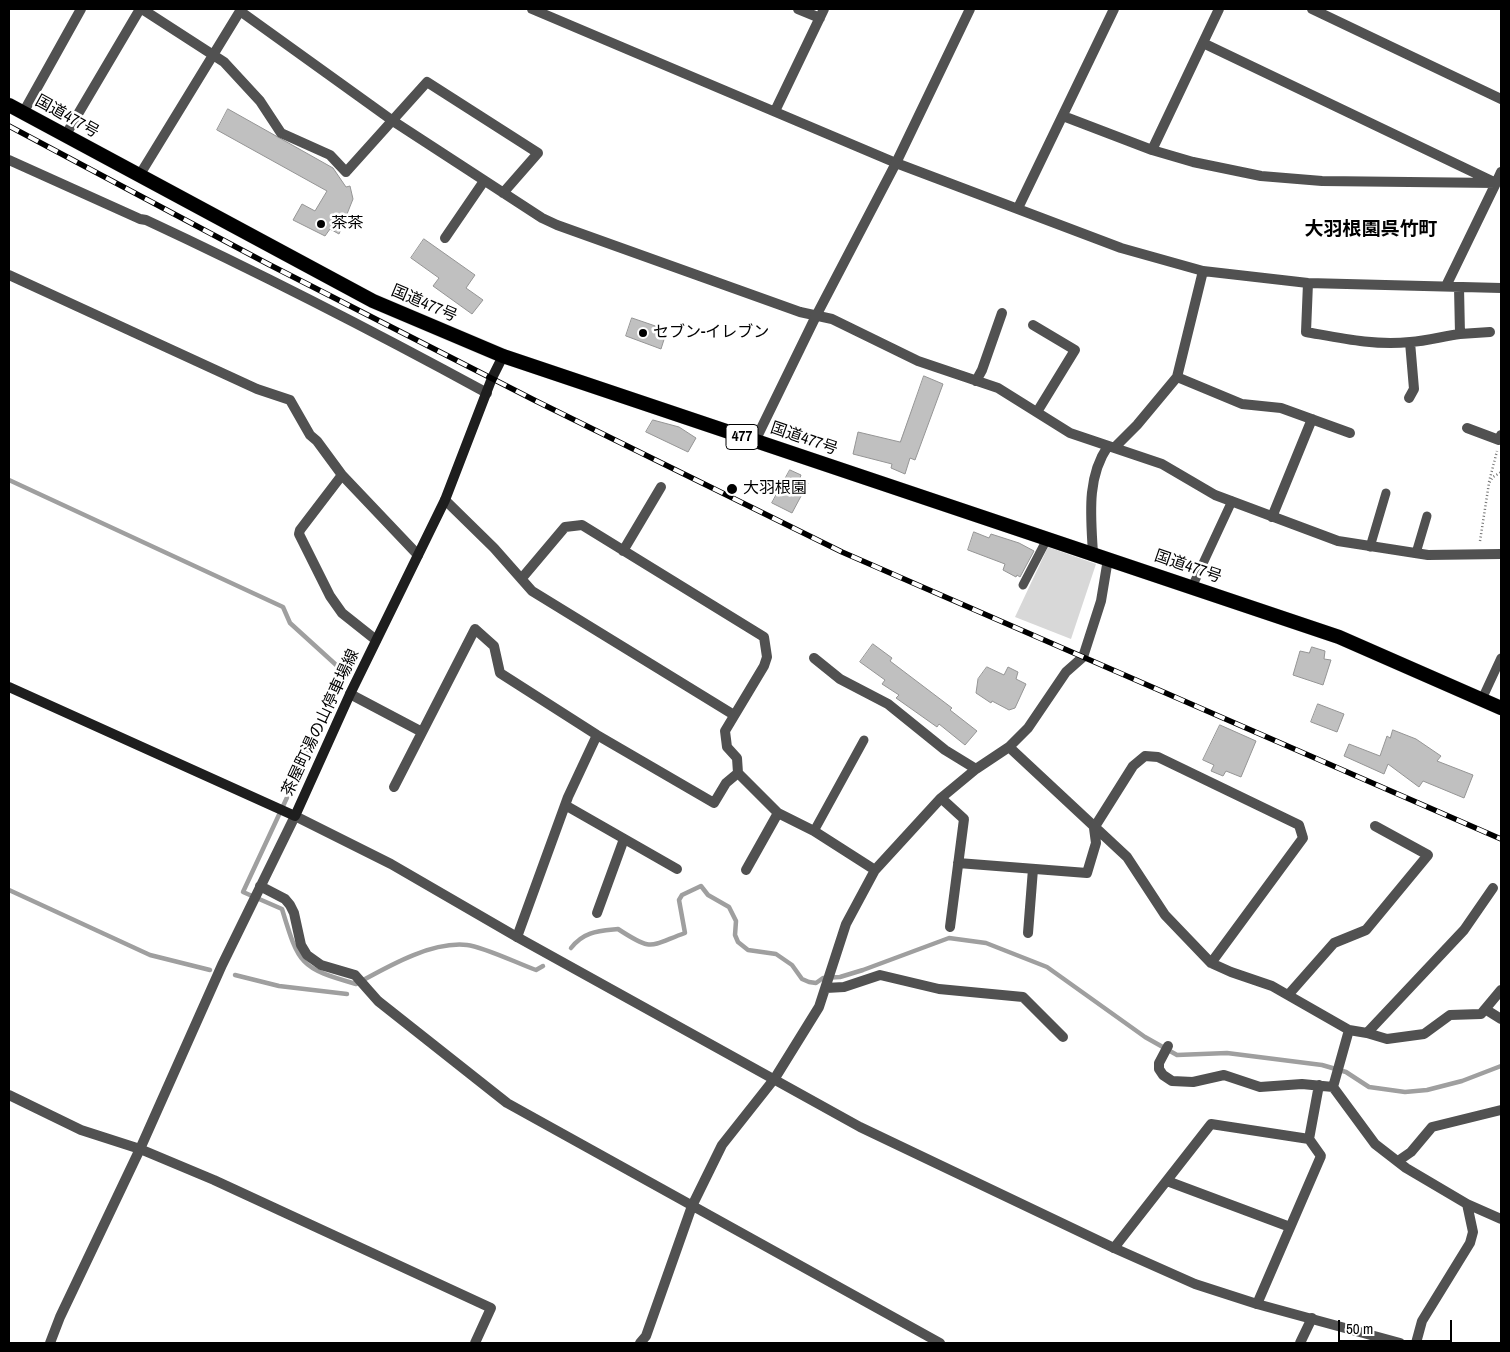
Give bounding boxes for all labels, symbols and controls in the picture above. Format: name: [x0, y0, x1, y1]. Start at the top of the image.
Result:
street label: 国道477号: [32, 92, 102, 142]
place label: 茶茶: [331, 214, 363, 234]
marker: 茶茶: [315, 218, 327, 230]
district label: 大羽根園呉竹町: [1305, 219, 1437, 241]
street label: 国道477号: [388, 282, 460, 326]
place label: セブン-イレブン: [653, 323, 769, 343]
marker: セブン-イレブン: [637, 327, 649, 339]
street label: 国道477号: [768, 419, 840, 459]
road number: 477: [726, 424, 758, 450]
place label: 大羽根園: [743, 479, 807, 499]
marker: 大羽根園: [725, 482, 739, 496]
street label: 国道477号: [1152, 547, 1224, 587]
street label: 茶屋町湯の山停車場線: [278, 646, 364, 800]
scale bar: [1340, 1310, 1454, 1342]
text: 50 m: [1346, 1318, 1373, 1339]

